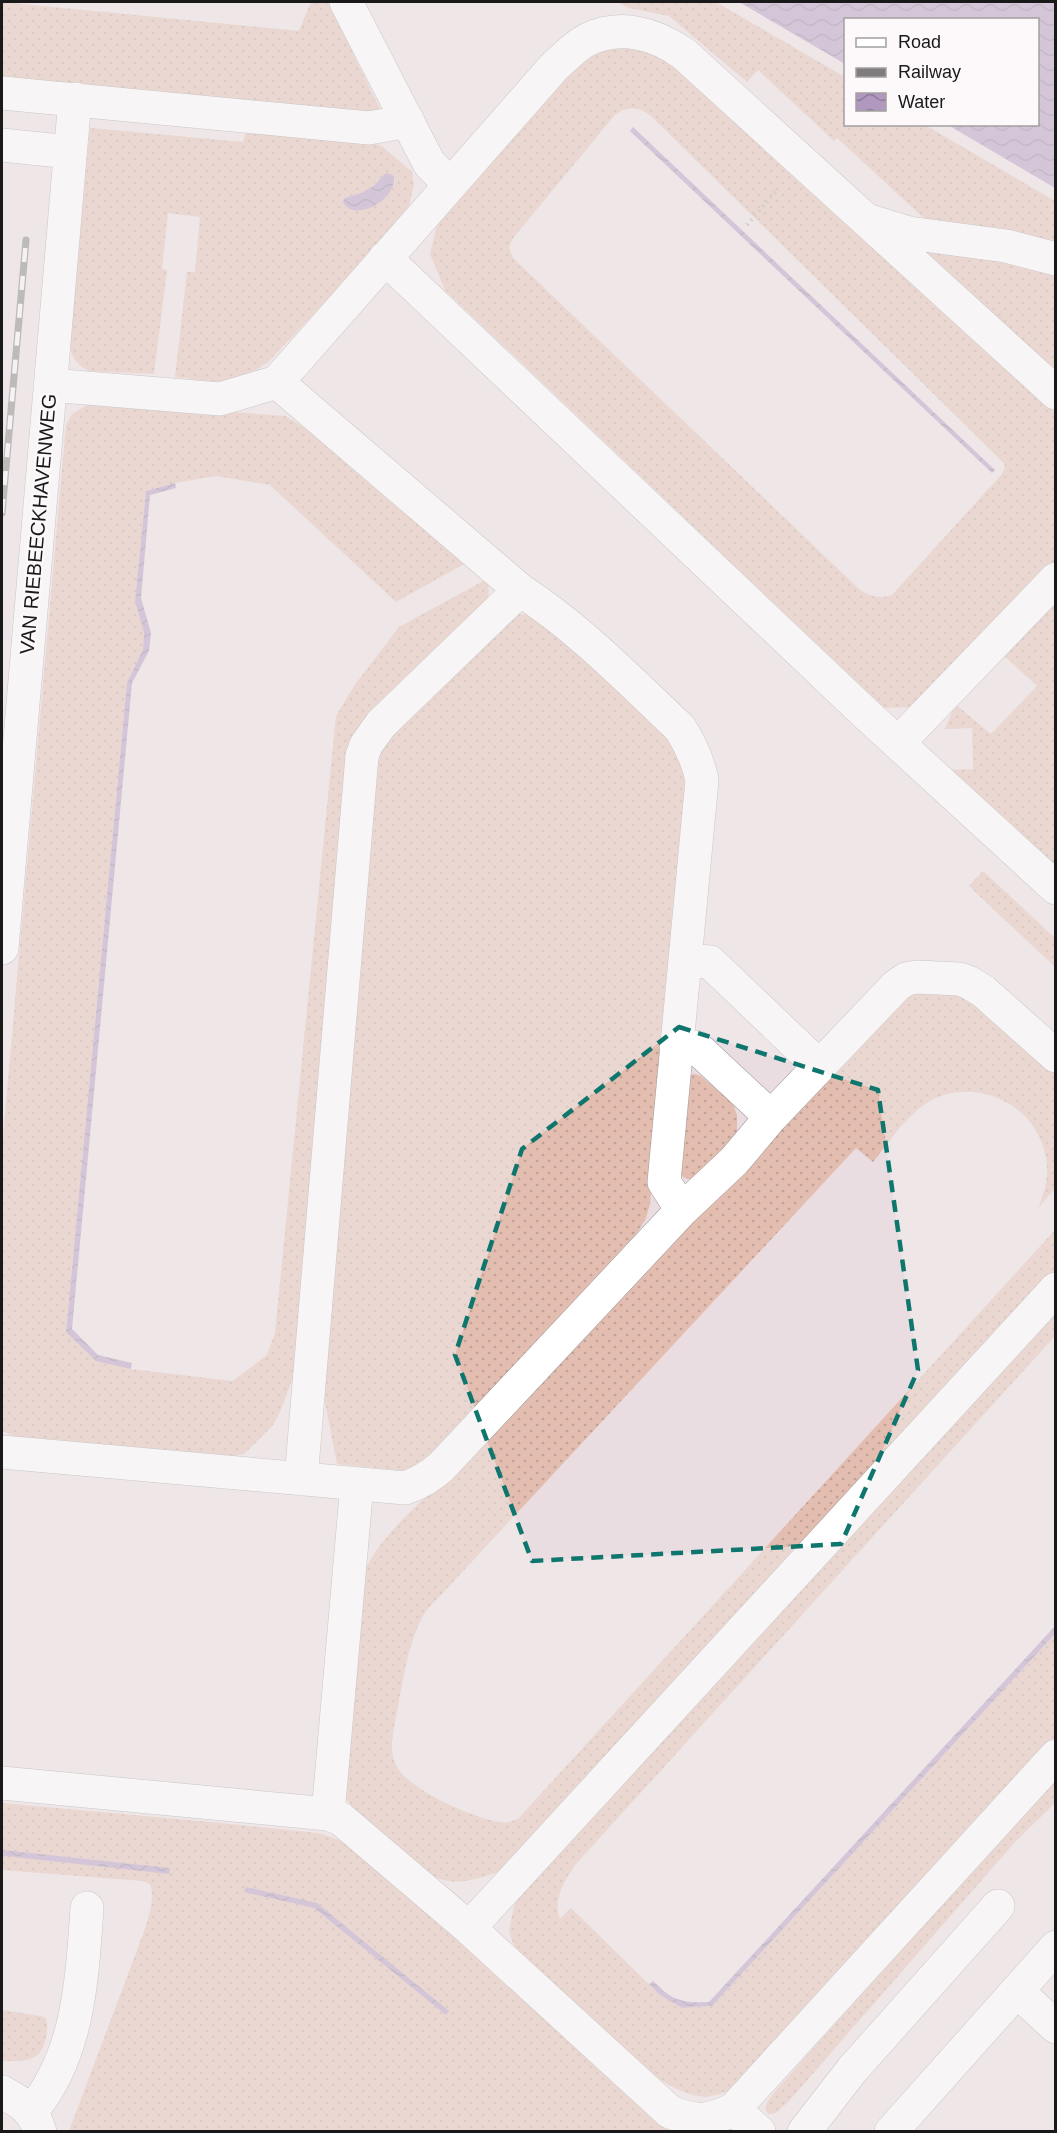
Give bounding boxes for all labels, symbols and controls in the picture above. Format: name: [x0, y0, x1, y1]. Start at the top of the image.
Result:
legend: [844, 18, 1039, 126]
text: Road: [898, 32, 941, 52]
text: Railway: [898, 62, 961, 82]
text: Water: [898, 92, 945, 112]
street label: VAN RIEBEECKHAVENWEG: [16, 393, 60, 655]

